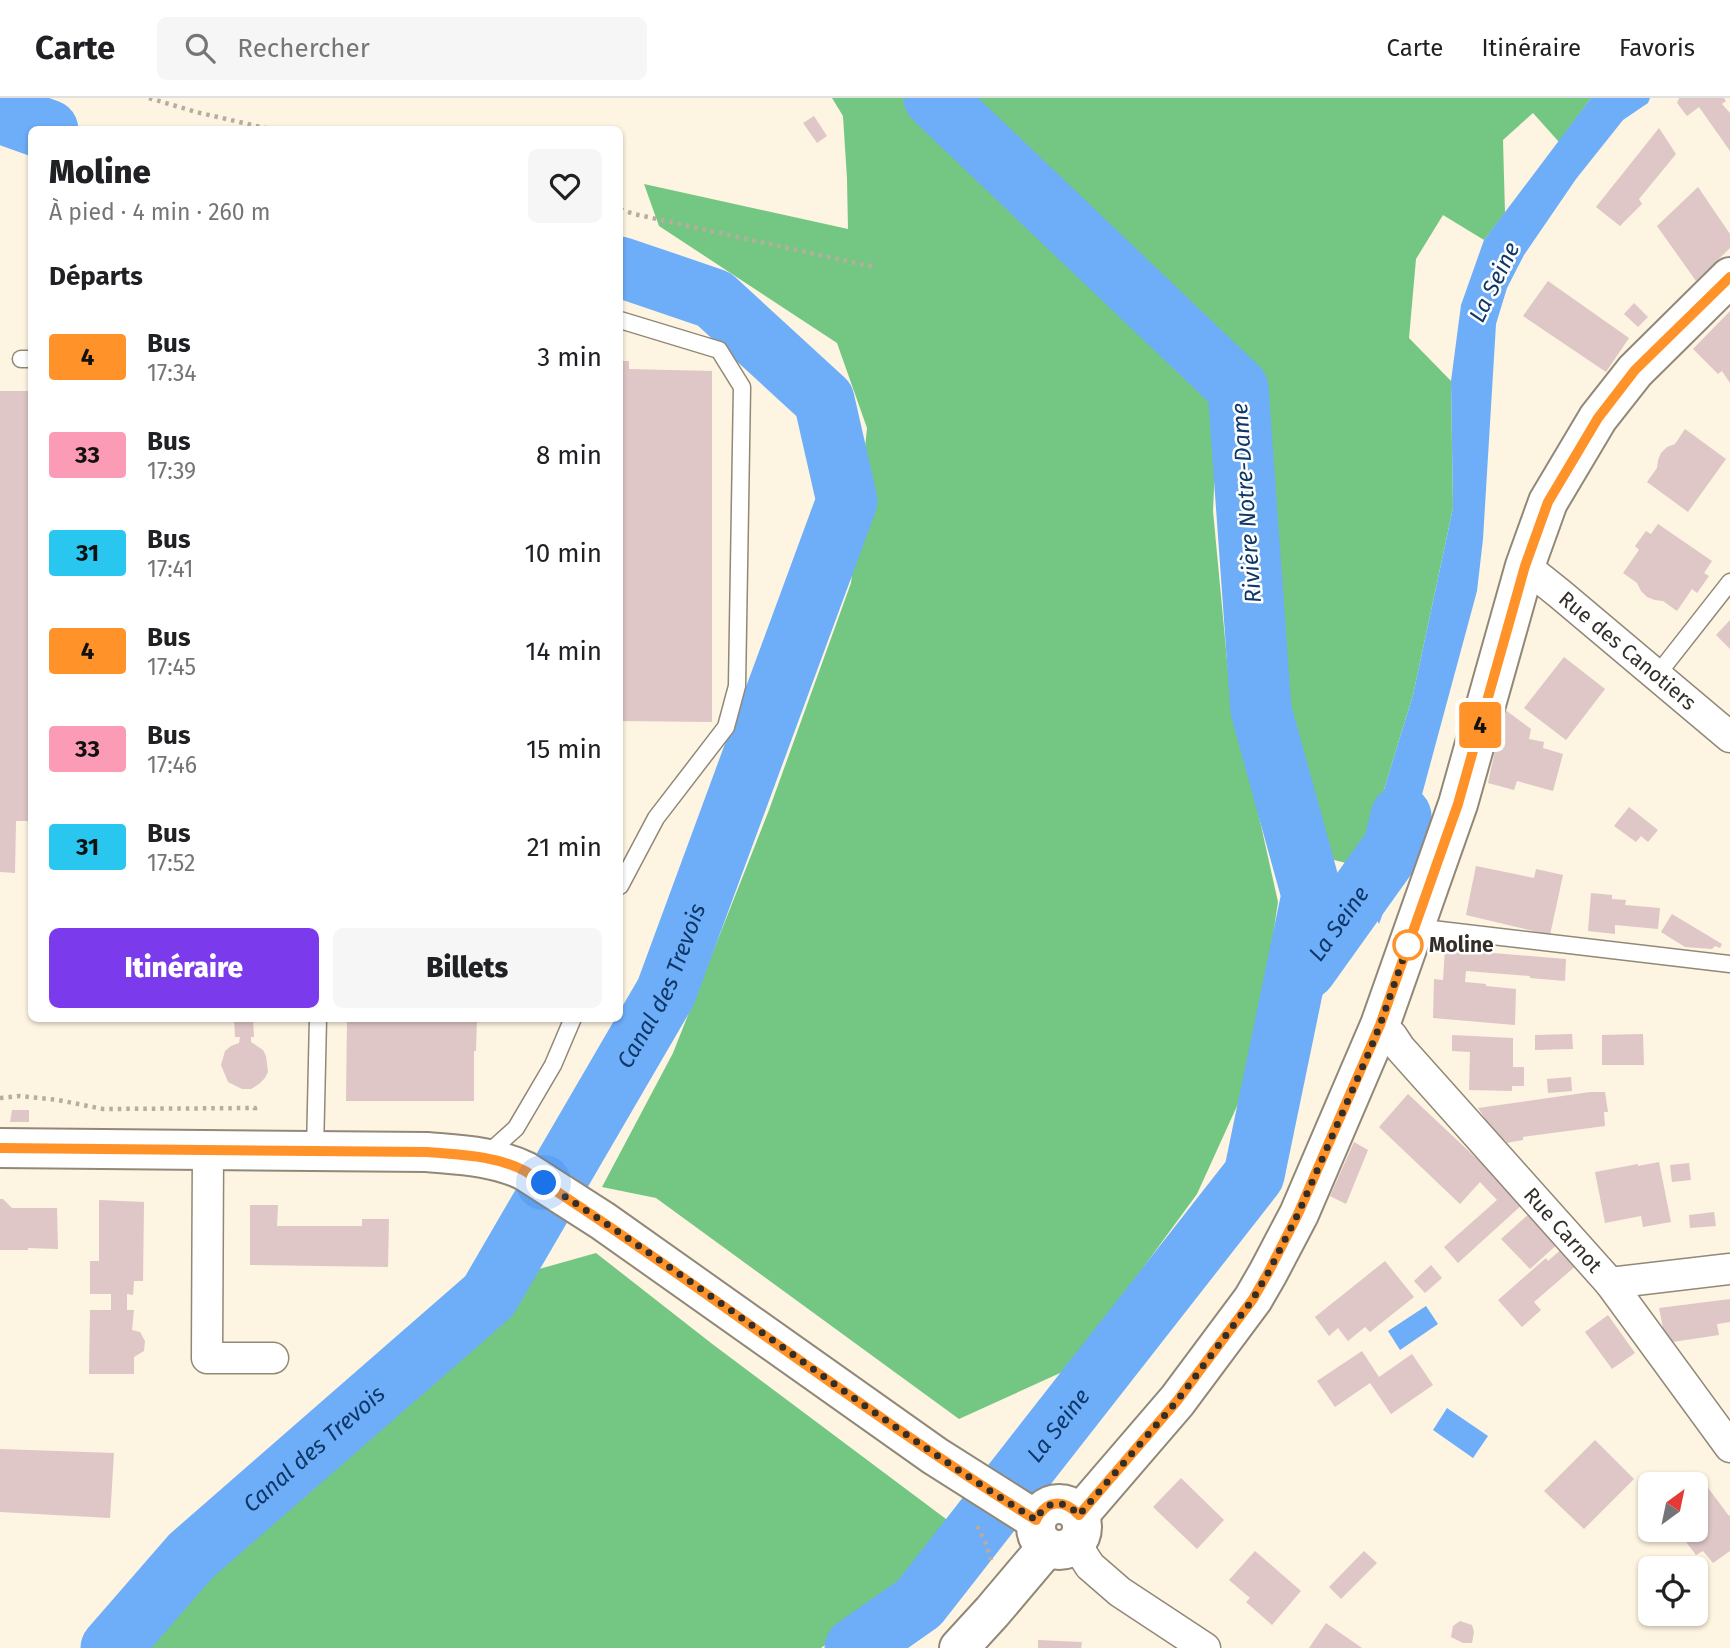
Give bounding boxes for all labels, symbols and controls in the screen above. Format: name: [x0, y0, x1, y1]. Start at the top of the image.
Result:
search box: [157, 17, 647, 80]
text: Carte: [35, 28, 115, 68]
icon: search: [181, 29, 219, 67]
text: Rechercher: [237, 33, 370, 64]
text: Carte: [1387, 34, 1443, 62]
text: Itinéraire: [1481, 34, 1581, 62]
text: Favoris: [1619, 34, 1695, 62]
button: heart: [528, 149, 602, 223]
text: Moline: [49, 152, 151, 192]
text: À pied · 4 min · 260 m: [49, 198, 270, 226]
water label: La Seine: [1463, 237, 1525, 327]
text: Départs: [49, 261, 143, 292]
text: Bus: [147, 328, 190, 359]
text: 3 min: [537, 342, 602, 373]
text: 4: [81, 343, 94, 371]
text: 17:34: [147, 359, 197, 387]
water label: Rivière Notre-Dame: [1225, 402, 1267, 604]
text: Bus: [147, 426, 190, 457]
text: 8 min: [536, 440, 602, 471]
text: 33: [75, 441, 100, 469]
text: 17:39: [147, 457, 196, 485]
text: Bus: [147, 524, 190, 555]
text: 10 min: [524, 538, 602, 569]
text: 31: [76, 539, 99, 567]
text: 17:41: [147, 555, 193, 583]
street label: Rue des Canotiers: [1553, 586, 1702, 716]
text: Bus: [147, 622, 190, 653]
text: 14 min: [525, 636, 602, 667]
text: 4: [81, 637, 94, 665]
text: 17:45: [147, 653, 196, 681]
line badge: 4: [1457, 702, 1503, 748]
text: 4: [1473, 711, 1487, 739]
text: Bus: [147, 720, 190, 751]
text: 15 min: [526, 734, 602, 765]
text: 33: [75, 735, 100, 763]
text: 17:46: [147, 751, 197, 779]
text: Bus: [147, 818, 190, 849]
text: 21 min: [527, 832, 602, 863]
text: 31: [76, 833, 99, 861]
text: 17:52: [147, 849, 195, 877]
water label: La Seine: [1302, 880, 1375, 966]
water label: Canal des Trevois: [611, 899, 712, 1073]
button: Itinéraire: [49, 928, 319, 1008]
button: Billets: [333, 928, 602, 1008]
marker: Moline: [1393, 930, 1423, 960]
place label: Moline: [1429, 932, 1494, 958]
your location: [526, 1165, 561, 1200]
street label: Rue Carnot: [1518, 1182, 1608, 1278]
water label: Canal des Trevois: [237, 1379, 391, 1518]
water label: La Seine: [1021, 1383, 1096, 1468]
north arrow: [1638, 1472, 1708, 1542]
map controls: [1638, 1472, 1708, 1626]
button: locate: [1638, 1556, 1708, 1626]

